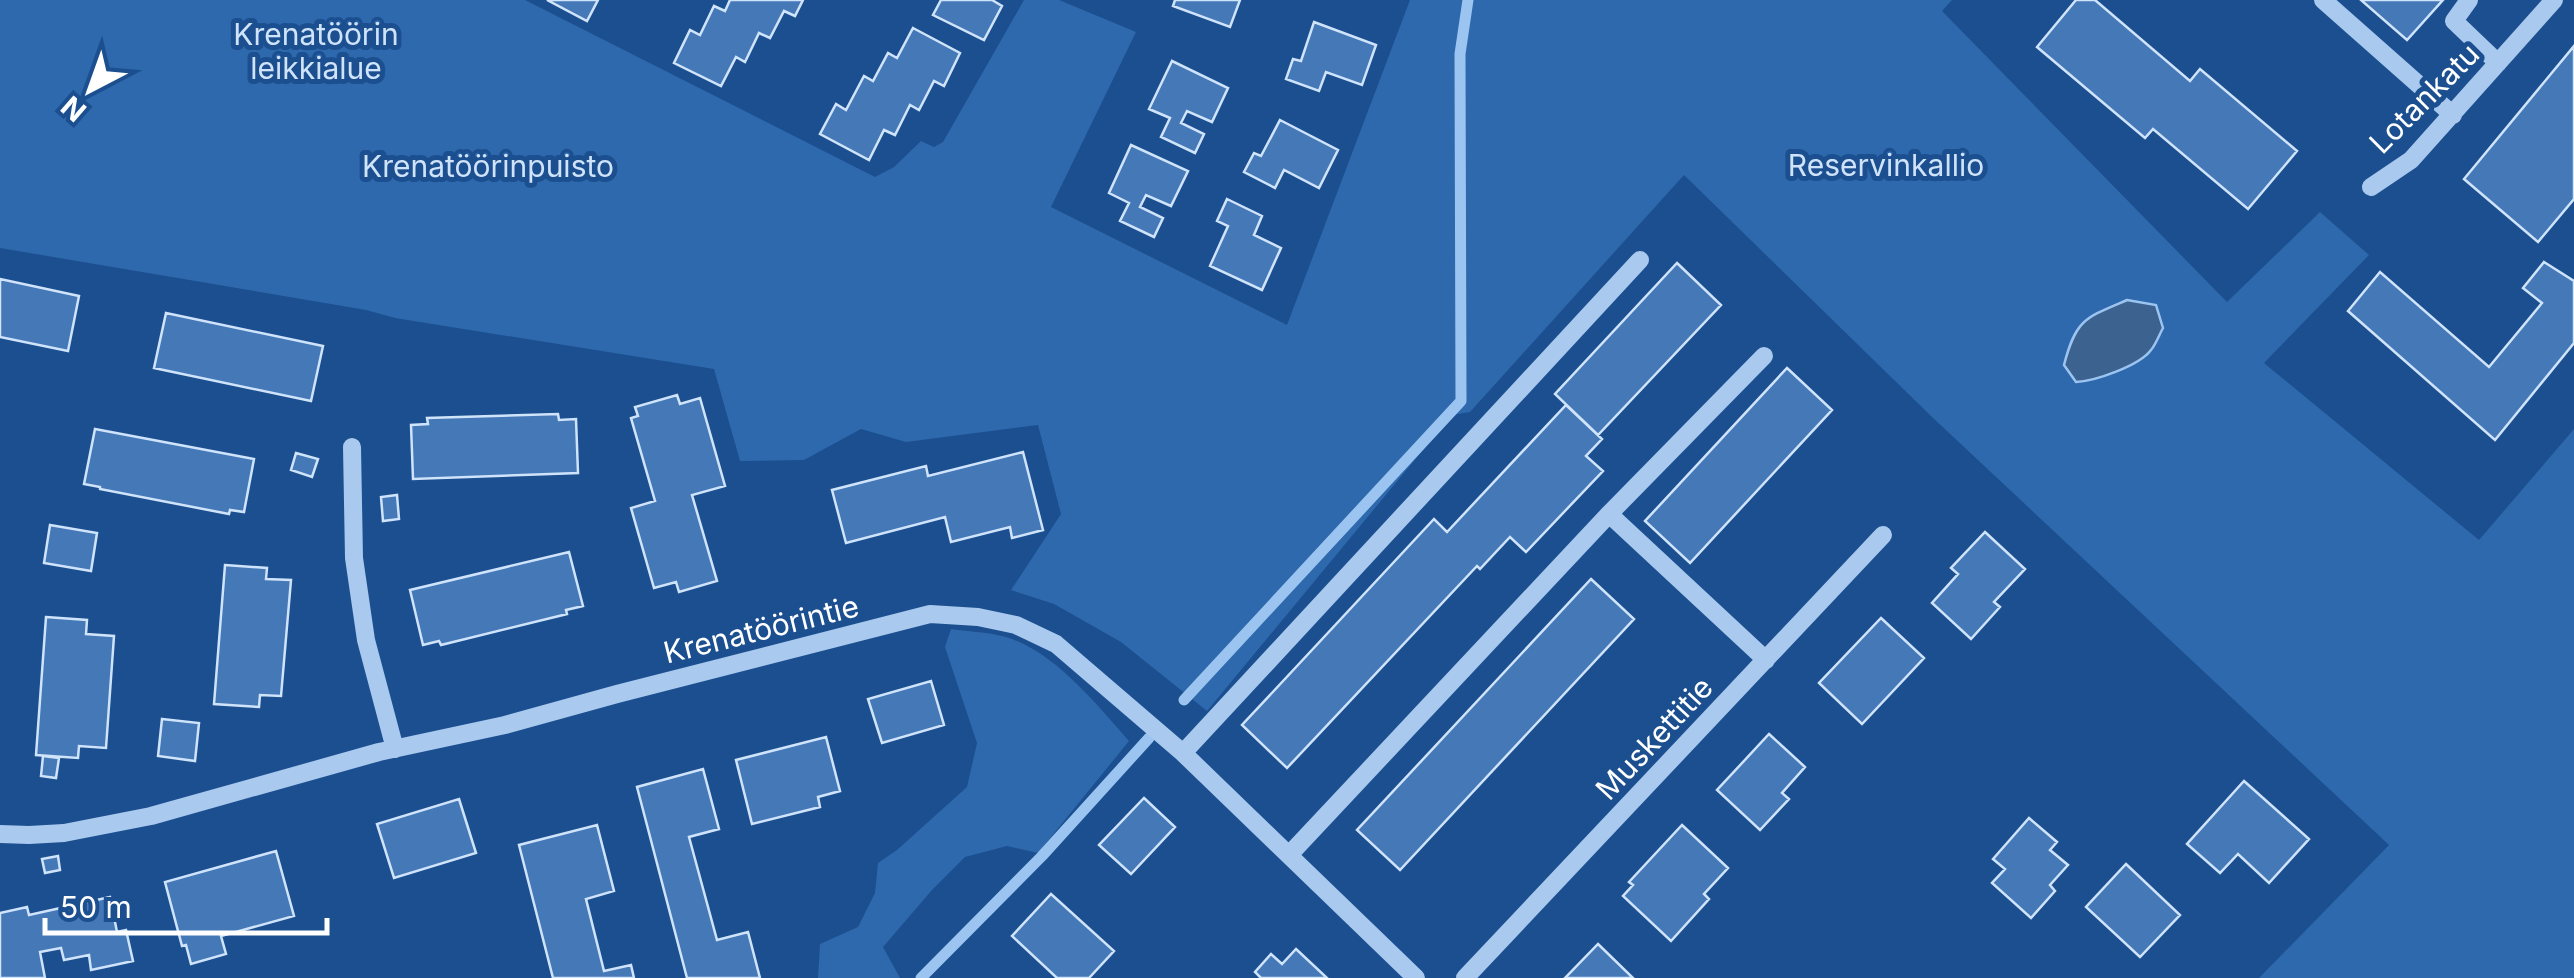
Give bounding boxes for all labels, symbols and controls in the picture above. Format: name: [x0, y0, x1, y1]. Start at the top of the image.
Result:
park label: Krenatöörin leikkialue: [233, 16, 399, 86]
street label: Lotankatu: [2362, 36, 2486, 160]
north arrow: [40, 40, 140, 140]
text: N: [54, 89, 93, 129]
park label: Reservinkallio: [1788, 147, 1984, 183]
park label: Krenatöörinpuisto: [362, 148, 614, 184]
street label: Krenatöörintie: [660, 587, 862, 671]
street label: Muskettitie: [1588, 669, 1720, 807]
scale bar: [45, 873, 328, 935]
text: 50 m: [60, 889, 132, 925]

